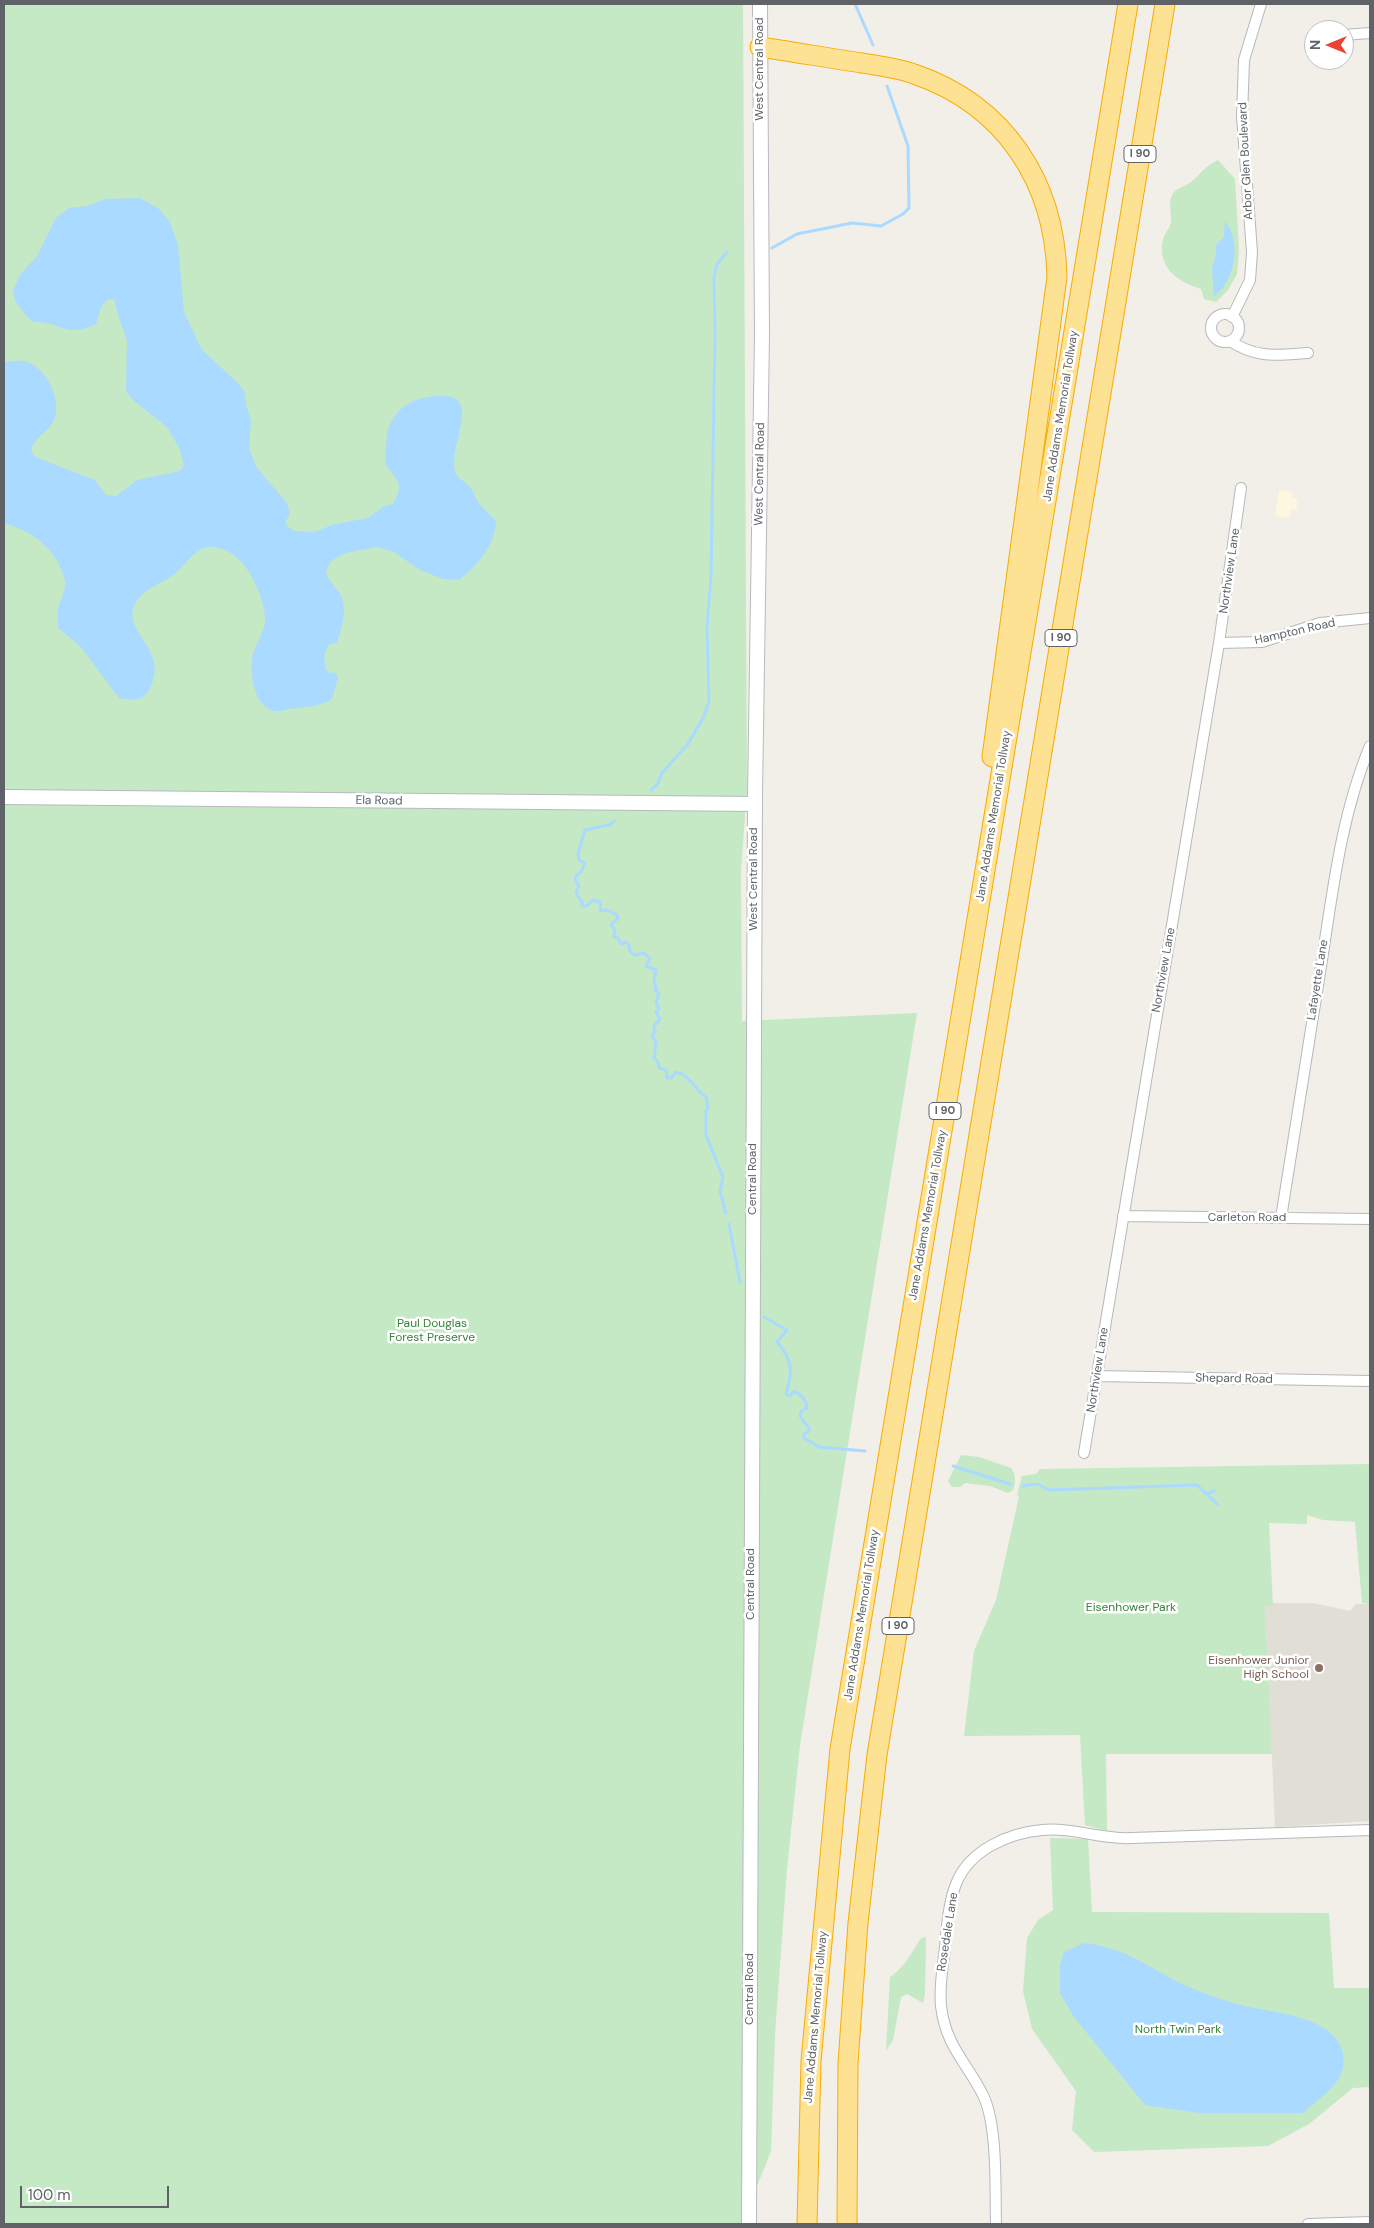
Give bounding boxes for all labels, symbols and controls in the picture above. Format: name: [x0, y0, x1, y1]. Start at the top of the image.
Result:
street label: West Central Road: [753, 17, 767, 121]
north arrow: [1304, 20, 1354, 70]
text: N: [1306, 40, 1324, 50]
street label: Arbor Glen Boulevard: [1236, 102, 1256, 220]
road number: I 90: [1124, 146, 1156, 162]
street label: Jane Addams Memorial Tollway: [1040, 329, 1082, 503]
street label: West Central Road: [752, 422, 768, 526]
street label: Northview Lane: [1217, 527, 1243, 615]
street label: Hampton Road: [1253, 616, 1337, 648]
road number: I 90: [1045, 630, 1077, 646]
street label: Jane Addams Memorial Tollway: [973, 729, 1015, 903]
street label: Ela Road: [355, 793, 403, 809]
street label: West Central Road: [747, 827, 761, 931]
street label: Northview Lane: [1149, 926, 1179, 1014]
street label: Lafayette Lane: [1305, 939, 1331, 1021]
road number: I 90: [929, 1102, 961, 1120]
street label: Jane Addams Memorial Tollway: [906, 1129, 950, 1301]
street label: Central Road: [746, 1143, 760, 1215]
street label: Carleton Road: [1208, 1211, 1286, 1225]
park label: Paul Douglas Forest Preserve: [389, 1317, 475, 1345]
street label: Northview Lane: [1084, 1326, 1112, 1414]
street label: Shepard Road: [1195, 1371, 1273, 1387]
street label: Jane Addams Memorial Tollway: [841, 1528, 883, 1702]
street label: Central Road: [744, 1548, 758, 1620]
park label: Eisenhower Park: [1086, 1601, 1176, 1615]
road number: I 90: [882, 1618, 914, 1634]
place label: Eisenhower Junior High School: [1208, 1654, 1309, 1682]
marker: Eisenhower Junior High School: [1313, 1662, 1325, 1674]
street label: Rosedale Lane: [935, 1891, 961, 1973]
street label: Jane Addams Memorial Tollway: [801, 1930, 831, 2104]
street label: Central Road: [743, 1953, 757, 2025]
park label: North Twin Park: [1135, 2023, 1221, 2037]
scale bar: [22, 2176, 171, 2208]
text: 100 m: [28, 2185, 71, 2205]

